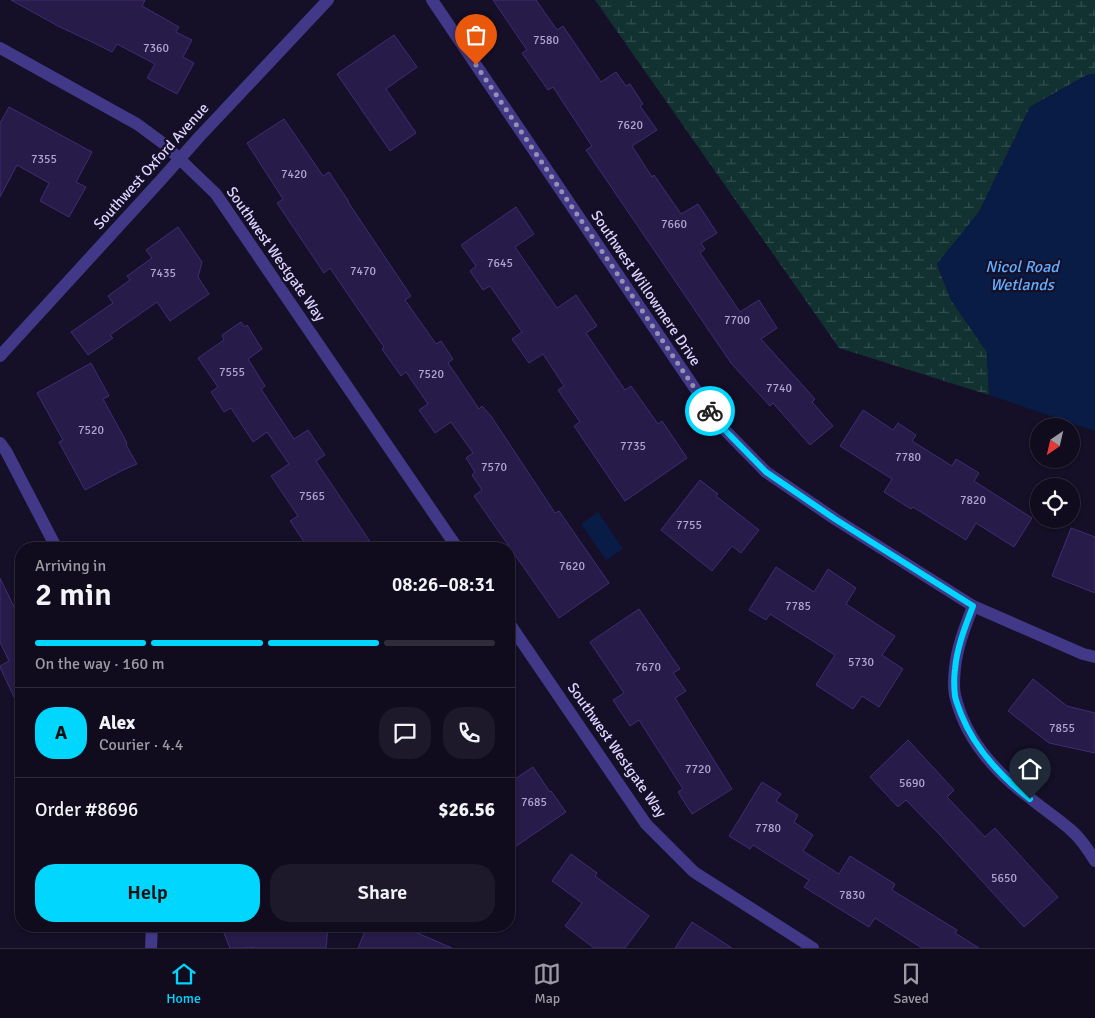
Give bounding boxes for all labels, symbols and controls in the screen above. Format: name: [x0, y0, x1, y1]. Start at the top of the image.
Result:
pin: [455, 14, 497, 65]
icon: bag: [462, 21, 490, 49]
house number: 7580: [533, 33, 559, 48]
house number: 7360: [143, 41, 169, 56]
street label: Southwest Oxford Avenue: [90, 99, 212, 233]
house number: 7620: [617, 118, 643, 133]
house number: 7355: [31, 152, 57, 167]
house number: 7420: [281, 167, 307, 182]
street label: Southwest Westgate Way: [223, 183, 329, 325]
street label: Southwest Willowmere Drive: [587, 207, 705, 369]
house number: 7660: [661, 217, 687, 232]
house number: 7645: [487, 256, 513, 271]
water label: Nicol Road Wetlands: [985, 257, 1061, 295]
house number: 7470: [350, 264, 376, 279]
house number: 7435: [150, 266, 176, 281]
house number: 7700: [724, 313, 750, 328]
house number: 7555: [219, 365, 245, 380]
house number: 7520: [418, 367, 444, 382]
house number: 7740: [766, 381, 792, 396]
courier: [685, 386, 735, 436]
icon: bike: [696, 397, 724, 425]
north arrow: [1030, 418, 1080, 468]
map controls: [1030, 418, 1080, 528]
house number: 7520: [78, 423, 104, 438]
house number: 7735: [620, 439, 646, 454]
house number: 7780: [895, 450, 921, 465]
house number: 7570: [481, 460, 507, 475]
button: locate: [1030, 478, 1080, 528]
house number: 7565: [299, 489, 325, 504]
house number: 7820: [960, 493, 986, 508]
house number: 7755: [676, 518, 702, 533]
text: Arriving in: [35, 556, 106, 576]
house number: 7620: [559, 559, 585, 574]
text: 08:26–08:31: [392, 573, 495, 597]
text: 2 min: [35, 575, 112, 614]
house number: 7785: [785, 599, 811, 614]
text: On the way · 160 m: [35, 654, 165, 674]
house number: 5730: [848, 655, 874, 670]
house number: 7670: [635, 660, 661, 675]
street label: Southwest Westgate Way: [564, 679, 670, 821]
button: chat: [379, 707, 431, 759]
button: phone: [443, 707, 495, 759]
text: Alex: [99, 711, 135, 735]
text: A: [55, 721, 67, 745]
house number: 7855: [1049, 721, 1075, 736]
text: Courier · 4.4: [99, 735, 183, 755]
pin: [1009, 748, 1051, 799]
icon: home: [1016, 755, 1044, 783]
house number: 7720: [685, 762, 711, 777]
house number: 5690: [899, 776, 925, 791]
house number: 7685: [521, 795, 547, 810]
text: Order #8696: [35, 798, 138, 822]
text: $26.56: [438, 798, 495, 822]
house number: 7780: [755, 821, 781, 836]
button: Help: [35, 864, 260, 922]
button: Share: [270, 864, 495, 922]
house number: 5650: [991, 871, 1017, 886]
house number: 7830: [839, 888, 865, 903]
tab: Home: [166, 960, 201, 1007]
tab: Map: [533, 960, 561, 1007]
tab: Saved: [894, 960, 929, 1007]

